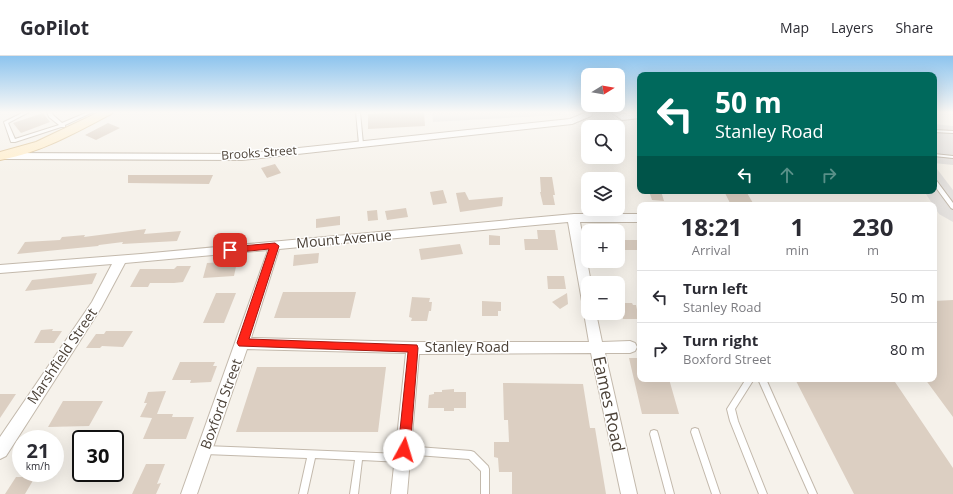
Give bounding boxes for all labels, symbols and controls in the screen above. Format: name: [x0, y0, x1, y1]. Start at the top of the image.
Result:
text: GoPilot: [20, 15, 89, 41]
text: Map: [780, 18, 809, 37]
text: Layers: [831, 18, 873, 37]
text: Share: [895, 18, 933, 37]
north arrow: [581, 68, 625, 112]
map controls: [581, 68, 625, 320]
text: 50 m: [715, 83, 782, 121]
icon: left: [649, 88, 701, 140]
text: Stanley Road: [715, 119, 824, 143]
button: search: [581, 120, 625, 164]
street label: Brooks Street: [221, 141, 297, 164]
icon: left: [734, 164, 756, 186]
icon: ahead: [776, 164, 798, 186]
icon: right: [818, 164, 840, 186]
button: layers: [581, 172, 625, 216]
text: 18:21: [680, 210, 742, 243]
text: 1: [790, 210, 804, 243]
text: 230: [852, 210, 894, 243]
button: +: [581, 224, 625, 268]
street label: Mount Avenue: [296, 225, 393, 252]
pin: [213, 233, 247, 267]
icon: arrive: [219, 239, 241, 261]
text: Arrival: [692, 241, 731, 259]
text: min: [786, 241, 809, 259]
text: m: [867, 241, 879, 259]
button: −: [581, 276, 625, 320]
text: Turn left: [683, 278, 748, 298]
icon: left: [649, 286, 671, 308]
text: 50 m: [890, 287, 925, 307]
text: Stanley Road: [683, 298, 761, 316]
street label: Marshfield Street: [22, 304, 101, 408]
text: Turn right: [683, 330, 758, 350]
street label: Stanley Road: [425, 337, 509, 356]
icon: right: [649, 338, 671, 360]
text: 80 m: [890, 339, 925, 359]
text: Boxford Street: [683, 350, 771, 368]
street label: Eames Road: [588, 354, 631, 454]
street label: Boxford Street: [195, 356, 246, 452]
position arrow: [383, 429, 425, 471]
speed limit sign: 30: [72, 430, 124, 482]
text: 21: [27, 437, 49, 464]
text: km/h: [26, 459, 50, 473]

